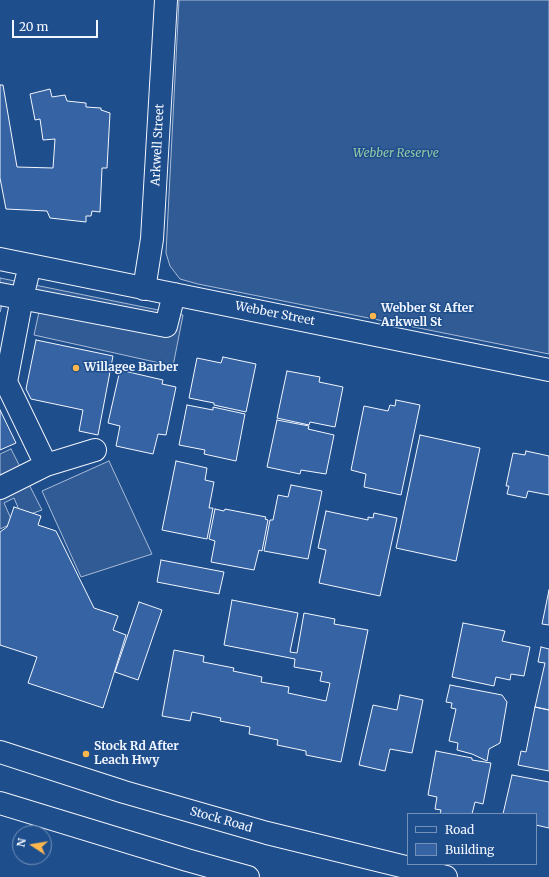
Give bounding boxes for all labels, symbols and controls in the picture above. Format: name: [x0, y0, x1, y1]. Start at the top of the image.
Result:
scale bar: [14, 12, 100, 38]
text: 20 m: [19, 19, 48, 34]
street label: Arkwell Street: [149, 104, 167, 186]
park label: Webber Reserve: [353, 147, 439, 161]
street label: Webber Street: [234, 299, 316, 329]
place label: Webber St After Arkwell St: [381, 302, 474, 330]
marker: Webber St After Arkwell St: [368, 311, 378, 321]
place label: Willagee Barber: [84, 361, 178, 375]
marker: Willagee Barber: [71, 363, 81, 373]
place label: Stock Rd After Leach Hwy: [94, 740, 179, 768]
marker: Stock Rd After Leach Hwy: [81, 749, 91, 759]
street label: Stock Road: [188, 804, 254, 836]
legend: [407, 813, 537, 865]
text: Road: [445, 822, 474, 837]
north arrow: [12, 825, 52, 865]
text: N: [13, 837, 29, 848]
text: Building: [445, 842, 494, 857]

